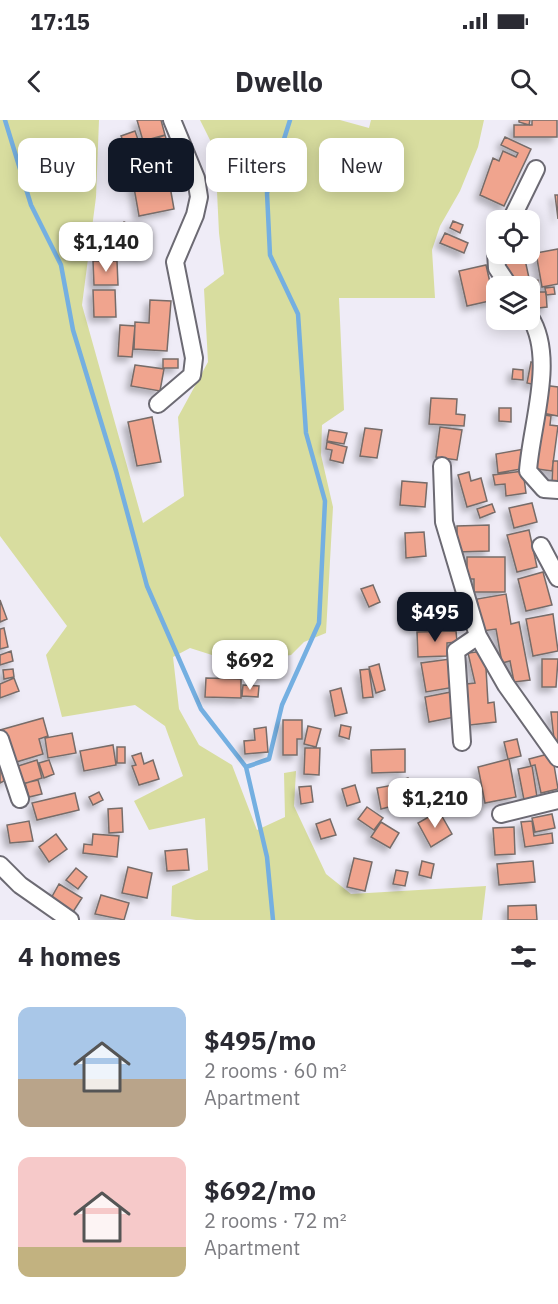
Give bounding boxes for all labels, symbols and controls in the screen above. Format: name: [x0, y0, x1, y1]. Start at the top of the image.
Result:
text: 17:15: [30, 7, 90, 36]
text: Dwello: [235, 64, 323, 99]
icon: back: [18, 65, 51, 98]
icon: search: [507, 65, 540, 98]
chip: Buy: [18, 138, 96, 192]
chip: Rent: [108, 138, 194, 192]
chip: Filters: [206, 138, 307, 192]
chip: New: [319, 138, 404, 192]
map controls: [486, 210, 540, 330]
button: locate: [486, 210, 540, 264]
pin: $1,140: [57, 222, 155, 273]
text: $1,140: [73, 228, 139, 255]
button: layers: [486, 276, 540, 330]
pin: $495: [399, 592, 471, 643]
text: $495: [411, 598, 459, 625]
pin: $692: [214, 640, 286, 691]
text: $692: [226, 646, 274, 673]
pin: $1,210: [386, 778, 484, 829]
text: $1,210: [402, 784, 468, 811]
text: 4 homes: [18, 939, 121, 973]
icon: filters: [507, 940, 540, 973]
text: $495/mo: [204, 1023, 316, 1057]
icon: home: [66, 1031, 138, 1103]
text: 2 rooms · 60 m²: [204, 1057, 347, 1084]
text: Apartment: [204, 1084, 300, 1111]
text: $692/mo: [204, 1173, 316, 1207]
icon: home: [66, 1181, 138, 1253]
text: 2 rooms · 72 m²: [204, 1207, 347, 1234]
text: Apartment: [204, 1234, 300, 1261]

